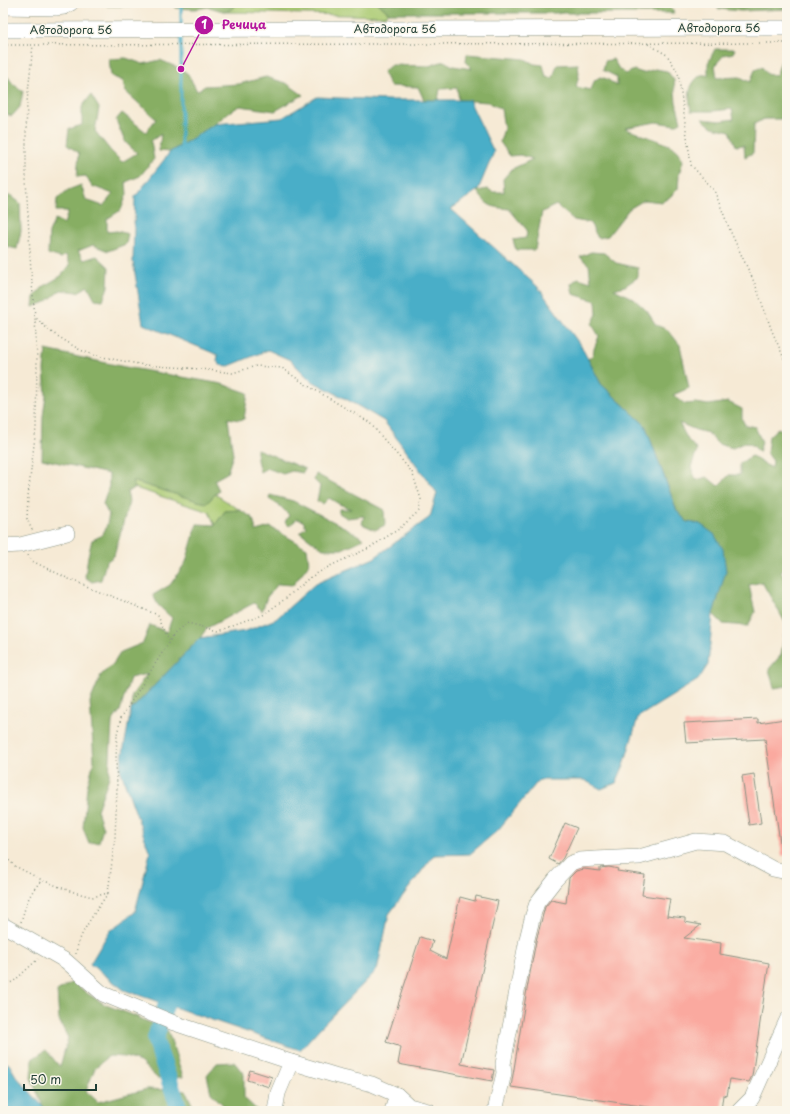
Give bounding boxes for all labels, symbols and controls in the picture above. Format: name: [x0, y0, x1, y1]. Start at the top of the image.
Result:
callout: Речица: [194, 13, 275, 37]
text: 1: [201, 15, 207, 33]
text: Речица: [222, 15, 267, 33]
street label: Автодорога 56: [678, 19, 761, 36]
street label: Автодорога 56: [354, 20, 437, 37]
street label: Автодорога 56: [30, 21, 113, 38]
scale bar: [24, 1066, 96, 1092]
text: 50 m: [30, 1070, 61, 1088]

